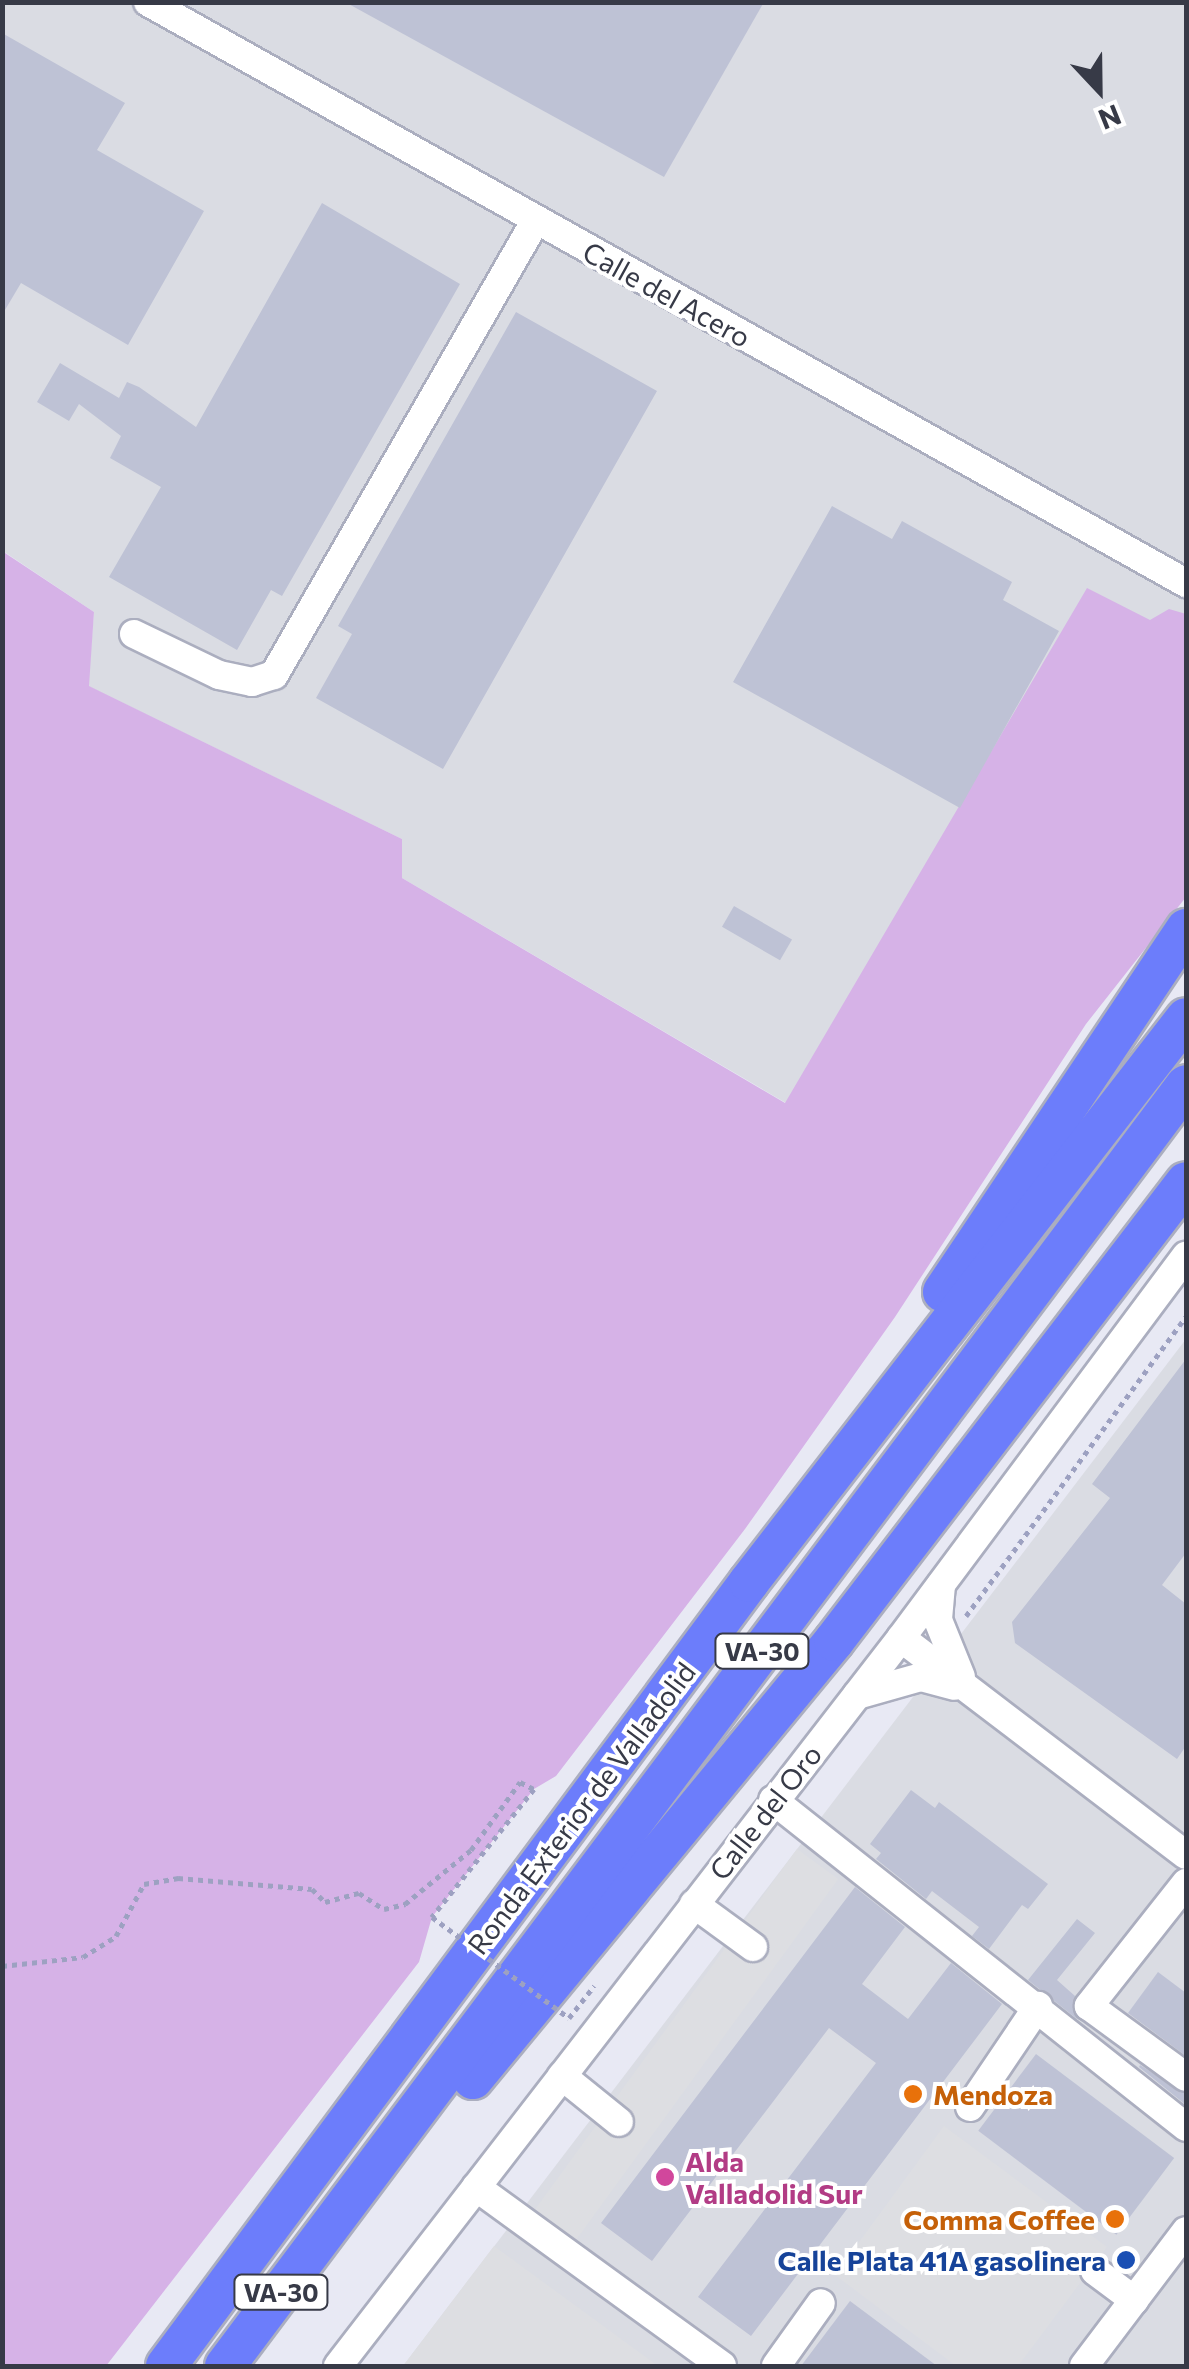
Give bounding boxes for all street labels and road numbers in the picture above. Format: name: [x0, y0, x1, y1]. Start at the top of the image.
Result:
street label: Calle del Acero: [577, 234, 757, 354]
road number: VA-30: [712, 1631, 812, 1671]
street label: Ronda Exterior de Valladolid: [460, 1655, 702, 1961]
street label: Calle del Oro: [702, 1738, 828, 1886]
road number: VA-30: [231, 2272, 331, 2312]

